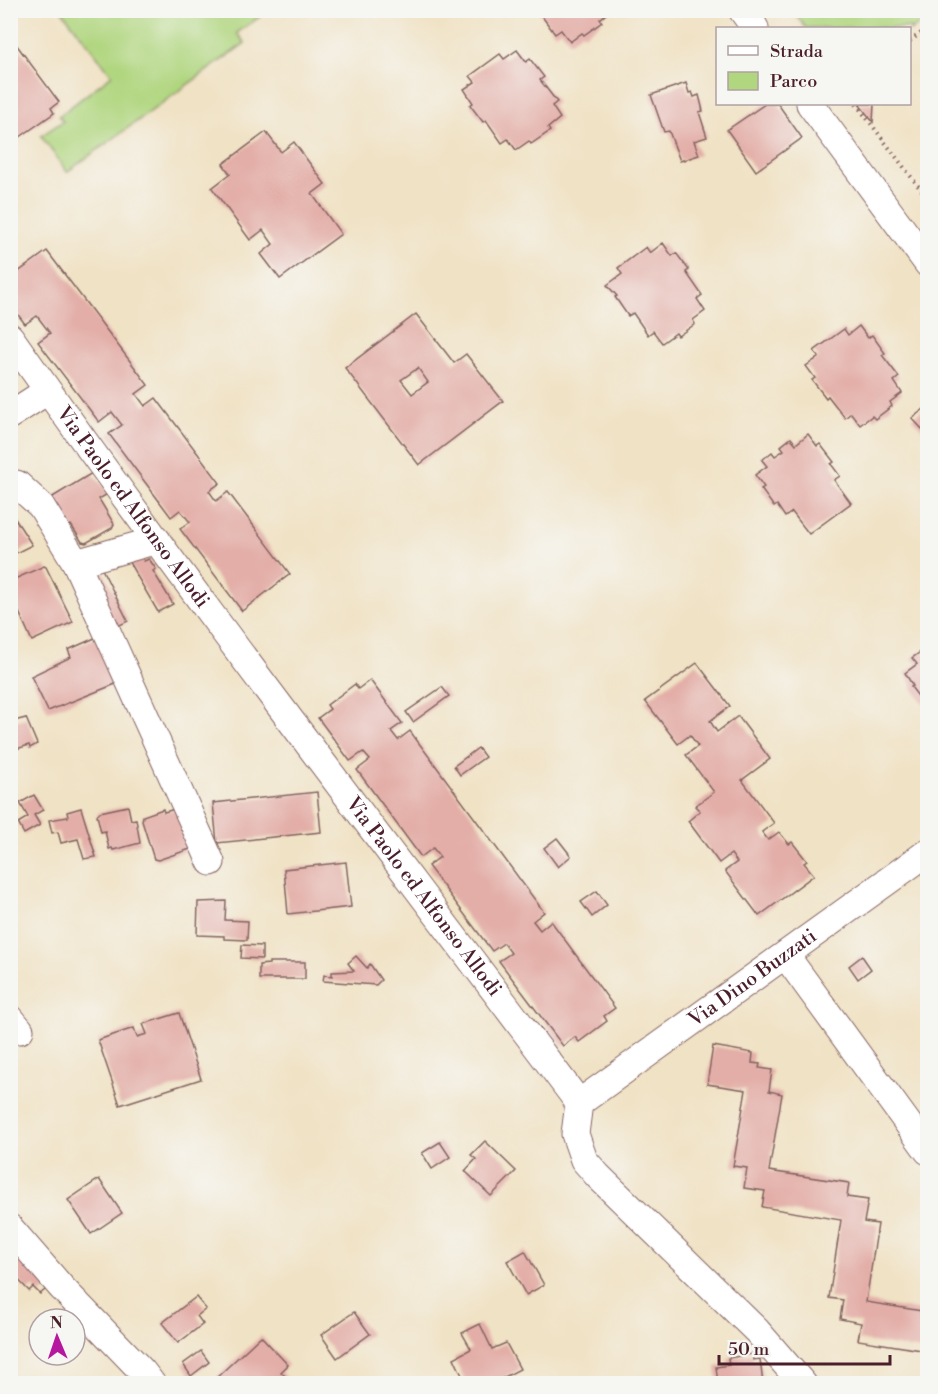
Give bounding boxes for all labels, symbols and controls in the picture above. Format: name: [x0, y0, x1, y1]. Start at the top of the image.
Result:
legend: [716, 27, 911, 105]
text: Strada: [770, 40, 824, 63]
text: Parco: [770, 70, 817, 93]
street label: Via Paolo ed Alfonso Allodi: [50, 401, 215, 613]
street label: Via Paolo ed Alfonso Allodi: [340, 791, 507, 1002]
street label: Via Dino Buzzati: [683, 923, 822, 1033]
north arrow: [27, 1307, 87, 1367]
text: N: [50, 1313, 64, 1333]
scale bar: [719, 1328, 890, 1366]
text: 50 m: [728, 1338, 770, 1361]

